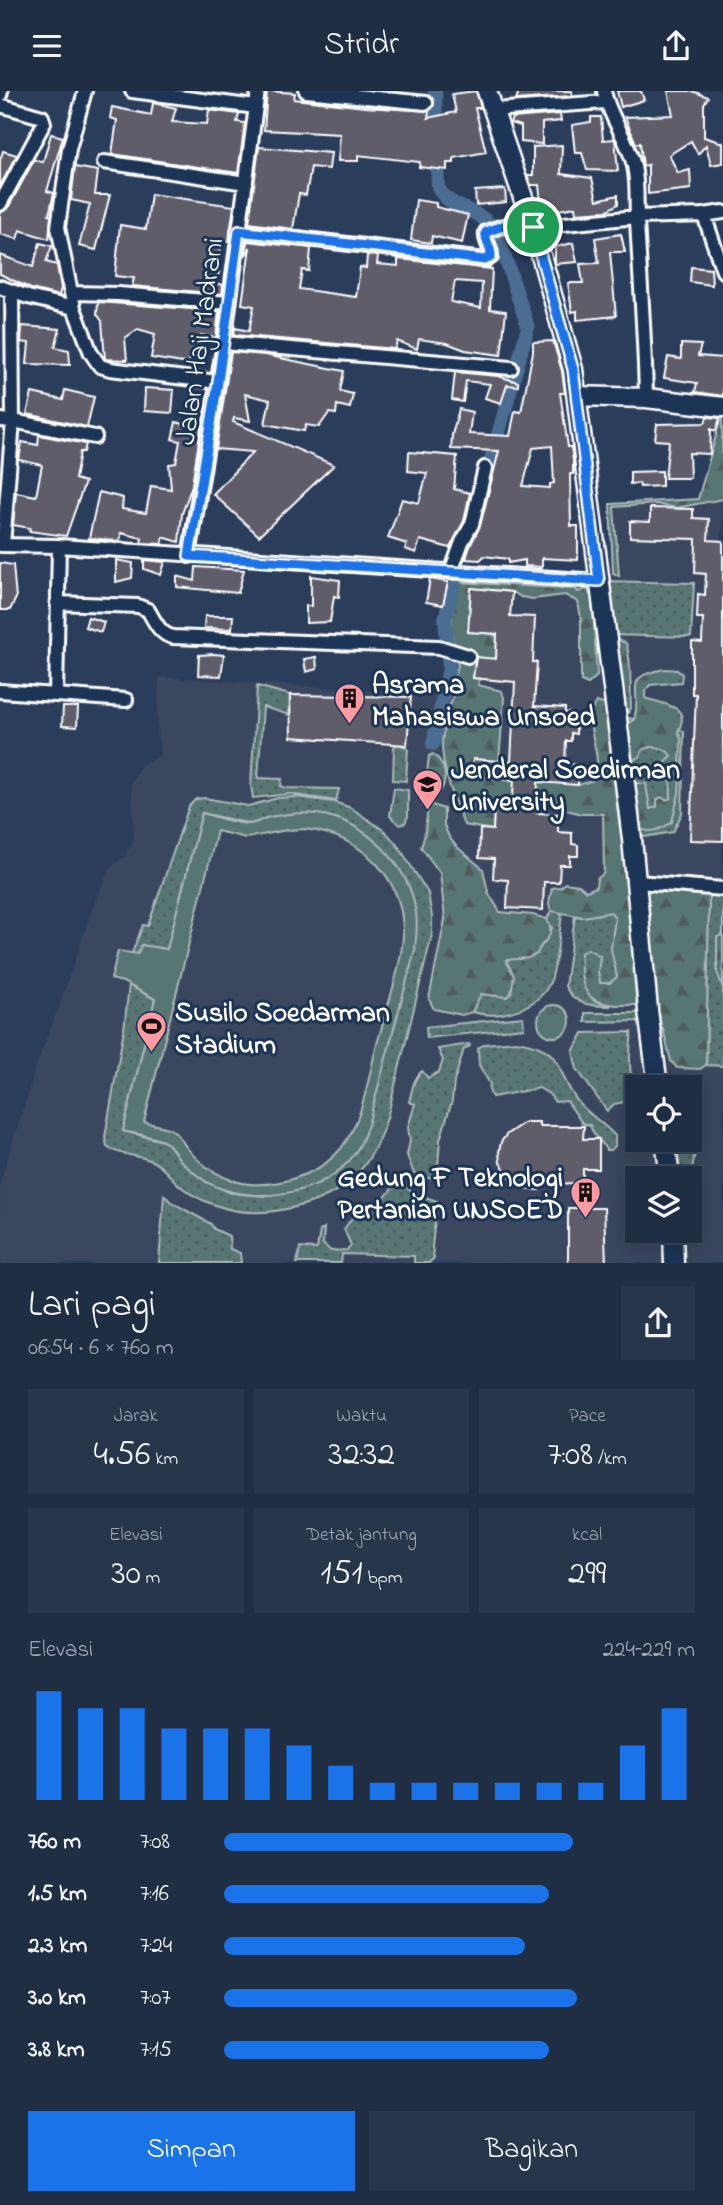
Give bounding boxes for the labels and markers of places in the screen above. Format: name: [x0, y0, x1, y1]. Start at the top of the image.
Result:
pin: [503, 197, 563, 257]
place label: Asrama Mahasiswa Unsoed: [372, 666, 595, 739]
building icon: Asrama Mahasiswa Unsoed: [332, 682, 366, 726]
place label: Jenderal Soedirman University: [451, 751, 680, 824]
school or university icon: Jenderal Soedirman University: [411, 767, 445, 811]
place label: Susilo Soedarman Stadium: [175, 994, 390, 1067]
sports icon: Susilo Soedarman Stadium: [135, 1010, 169, 1054]
place label: Gedung F Teknologi Pertanian UNSOED: [337, 1159, 563, 1232]
building icon: Gedung F Teknologi Pertanian UNSOED: [569, 1175, 603, 1219]

